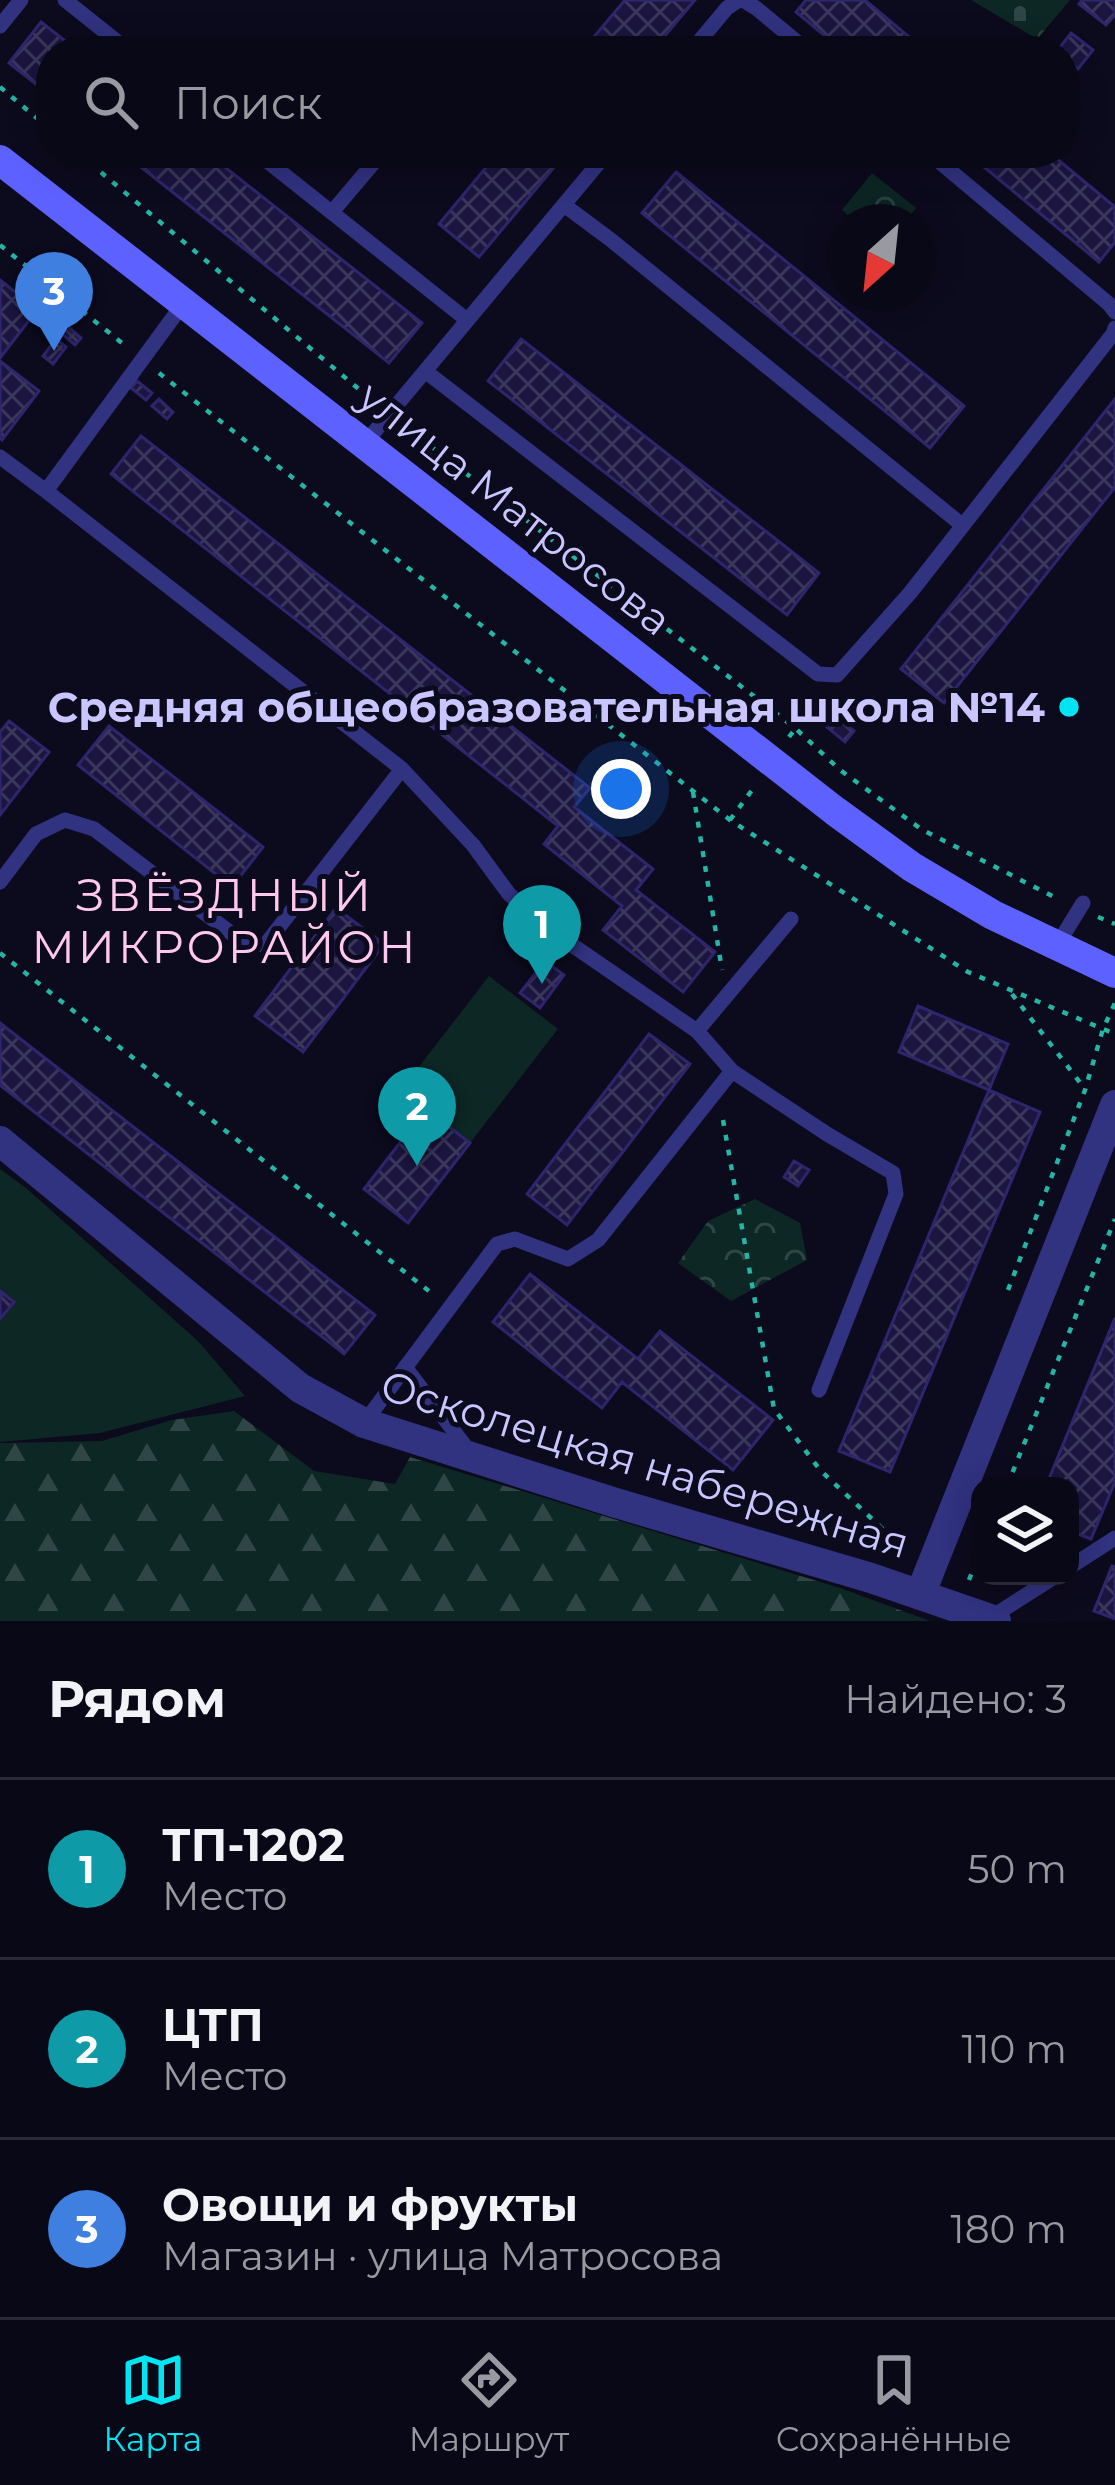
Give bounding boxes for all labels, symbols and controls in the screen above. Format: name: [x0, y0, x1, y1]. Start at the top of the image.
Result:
search box: [36, 36, 1079, 168]
icon: search: [78, 69, 144, 135]
text: Поиск: [174, 75, 322, 130]
north arrow: [827, 204, 935, 312]
pin: 3: [15, 252, 93, 351]
street label: улица Матросова: [348, 369, 682, 646]
place label: Средняя общеобразовательная школа №14: [48, 681, 1045, 733]
marker: Средняя общеобразовательная школа №14: [1056, 694, 1082, 720]
your location: [591, 759, 651, 819]
district label: ЗВЁЗДНЫЙ МИКРОРАЙОН: [32, 867, 419, 974]
pin: 1: [503, 885, 581, 984]
pin: 2: [378, 1067, 456, 1166]
street label: Осколецкая набережная: [375, 1359, 915, 1569]
map controls: [971, 1477, 1079, 1585]
button: layers: [971, 1477, 1079, 1585]
text: Рядом: [48, 1668, 226, 1730]
text: Найдено: 3: [844, 1675, 1067, 1723]
text: ТП-1202: [162, 1817, 345, 1872]
text: 1: [79, 1845, 95, 1893]
text: 50 m: [968, 1845, 1067, 1893]
text: Место: [162, 1872, 288, 1920]
text: ЦТП: [162, 1997, 264, 2052]
text: 2: [75, 2025, 99, 2073]
text: 110 m: [961, 2025, 1067, 2073]
text: Место: [162, 2052, 288, 2100]
text: Овощи и фрукты: [162, 2177, 578, 2232]
text: 3: [75, 2205, 99, 2253]
text: 180 m: [951, 2205, 1067, 2253]
text: Магазин · улица Матросова: [162, 2232, 723, 2280]
tab: Карта: [103, 2347, 202, 2459]
tab: Маршрут: [409, 2347, 569, 2459]
tab: Сохранённые: [776, 2347, 1012, 2459]

